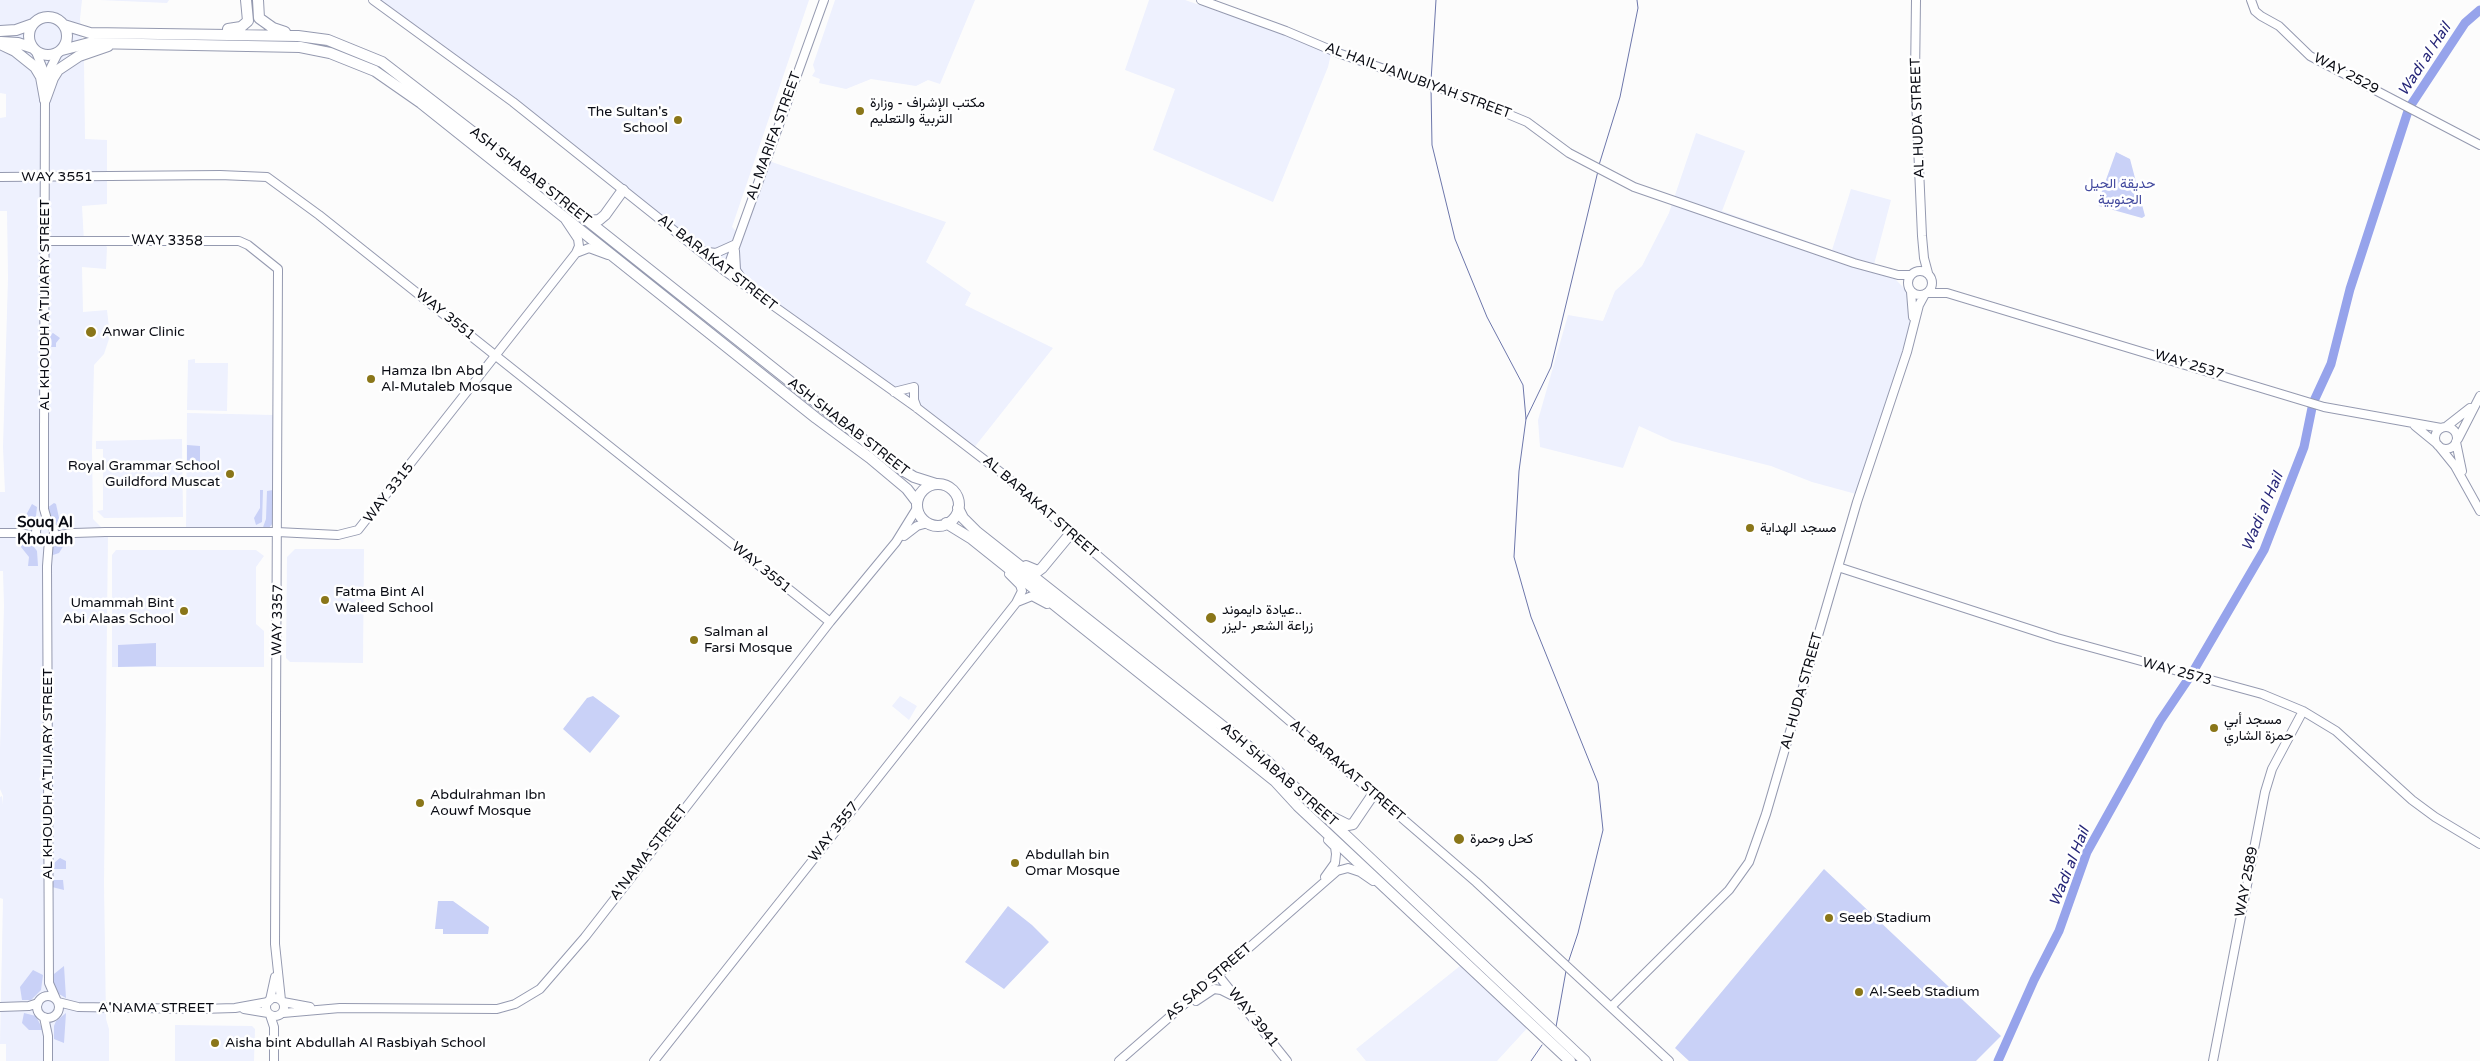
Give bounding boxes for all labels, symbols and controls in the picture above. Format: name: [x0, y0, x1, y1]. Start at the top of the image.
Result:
water label: Wadi al Hail: [2395, 20, 2455, 100]
street label: AL HAIL JANUBIYAH STREET: [1323, 39, 1513, 123]
street label: WAY 2529: [2310, 50, 2382, 98]
street label: AL HUDA STREET: [1907, 57, 1929, 179]
street label: AL MARIFA STREET: [743, 70, 805, 202]
place label: مكتب الإشراف - وزارة التربية والتعليم: [870, 95, 985, 128]
place label: The Sultan's School: [587, 104, 668, 136]
marker: مكتب الإشراف - وزارة التربية والتعليم: [854, 105, 866, 117]
marker: The Sultan's School: [672, 114, 684, 126]
street label: ASH SHABAB STREET: [466, 123, 594, 229]
street label: WAY 3551: [21, 169, 93, 185]
park label: حديقة الحيل الجنوبية: [2085, 176, 2155, 208]
street label: AL KHOUDH A'TIJIARY STREET: [37, 199, 53, 411]
street label: AL BARAKAT STREET: [654, 211, 780, 315]
street label: WAY 3358: [131, 232, 203, 250]
street label: WAY 3551: [412, 286, 478, 344]
place label: Anwar Clinic: [102, 324, 185, 340]
marker: Anwar Clinic: [84, 325, 98, 339]
street label: WAY 2537: [2152, 347, 2226, 383]
place label: Hamza Ibn Abd Al-Mutaleb Mosque: [381, 363, 513, 396]
marker: Hamza Ibn Abd Al-Mutaleb Mosque: [365, 373, 377, 385]
street label: ASH SHABAB STREET: [784, 374, 912, 480]
street label: AL BARAKAT STREET: [979, 453, 1101, 561]
place label: Royal Grammar School Guildford Muscat: [68, 458, 220, 491]
street label: WAY 3315: [360, 460, 418, 526]
marker: Royal Grammar School Guildford Muscat: [224, 468, 236, 480]
water label: Wadi al Hail: [2238, 470, 2288, 554]
district label: Souq Al Khoudh: [17, 514, 73, 549]
place label: مسجد الهداية: [1760, 520, 1836, 536]
marker: مسجد الهداية: [1744, 522, 1756, 534]
street label: WAY 3551: [728, 539, 794, 597]
street label: WAY 3357: [269, 584, 287, 656]
place label: Fatma Bint Al Waleed School: [335, 584, 433, 616]
marker: Fatma Bint Al Waleed School: [319, 594, 331, 606]
place label: Umammah Bint Abi Alaas School: [63, 595, 174, 628]
place label: عيادة دايموند.. زراعة الشعر -ليزر: [1222, 602, 1313, 634]
marker: Umammah Bint Abi Alaas School: [178, 605, 190, 617]
marker: عيادة دايموند.. زراعة الشعر -ليزر: [1204, 611, 1218, 625]
place label: Salman al Farsi Mosque: [704, 624, 792, 656]
street label: AL HUDA STREET: [1777, 631, 1827, 751]
marker: Salman al Farsi Mosque: [688, 634, 700, 646]
street label: WAY 2573: [2140, 655, 2214, 689]
street label: AL KHOUDH A'TIJIARY STREET: [40, 668, 56, 880]
place label: مسجد أبي حمزة الشاري: [2224, 712, 2293, 744]
street label: AL BARAKAT STREET: [1286, 717, 1408, 825]
street label: ASH SHABAB STREET: [1217, 720, 1341, 830]
marker: مسجد أبي حمزة الشاري: [2208, 722, 2220, 734]
place label: Abdulrahman Ibn Aouwf Mosque: [430, 787, 546, 820]
marker: Abdulrahman Ibn Aouwf Mosque: [414, 797, 426, 809]
street label: WAY 3557: [805, 799, 863, 865]
street label: A'NAMA STREET: [607, 802, 691, 904]
water label: Wadi al Hail: [2046, 825, 2094, 909]
place label: كحل وحمرة: [1470, 831, 1533, 847]
marker: كحل وحمرة: [1452, 832, 1466, 846]
street label: WAY 2589: [2232, 845, 2262, 919]
place label: Abdullah bin Omar Mosque: [1025, 847, 1120, 880]
marker: Abdullah bin Omar Mosque: [1009, 857, 1021, 869]
place label: Seeb Stadium: [1839, 910, 1931, 926]
marker: Seeb Stadium: [1823, 912, 1835, 924]
street label: AS SAD STREET: [1162, 940, 1256, 1024]
place label: Al-Seeb Stadium: [1869, 984, 1980, 1000]
street label: WAY 3941: [1224, 985, 1282, 1051]
marker: Al-Seeb Stadium: [1853, 986, 1865, 998]
street label: A'NAMA STREET: [98, 1000, 214, 1016]
place label: Aisha bint Abdullah Al Rasbiyah School: [225, 1035, 486, 1051]
marker: Aisha bint Abdullah Al Rasbiyah School: [209, 1037, 221, 1049]

